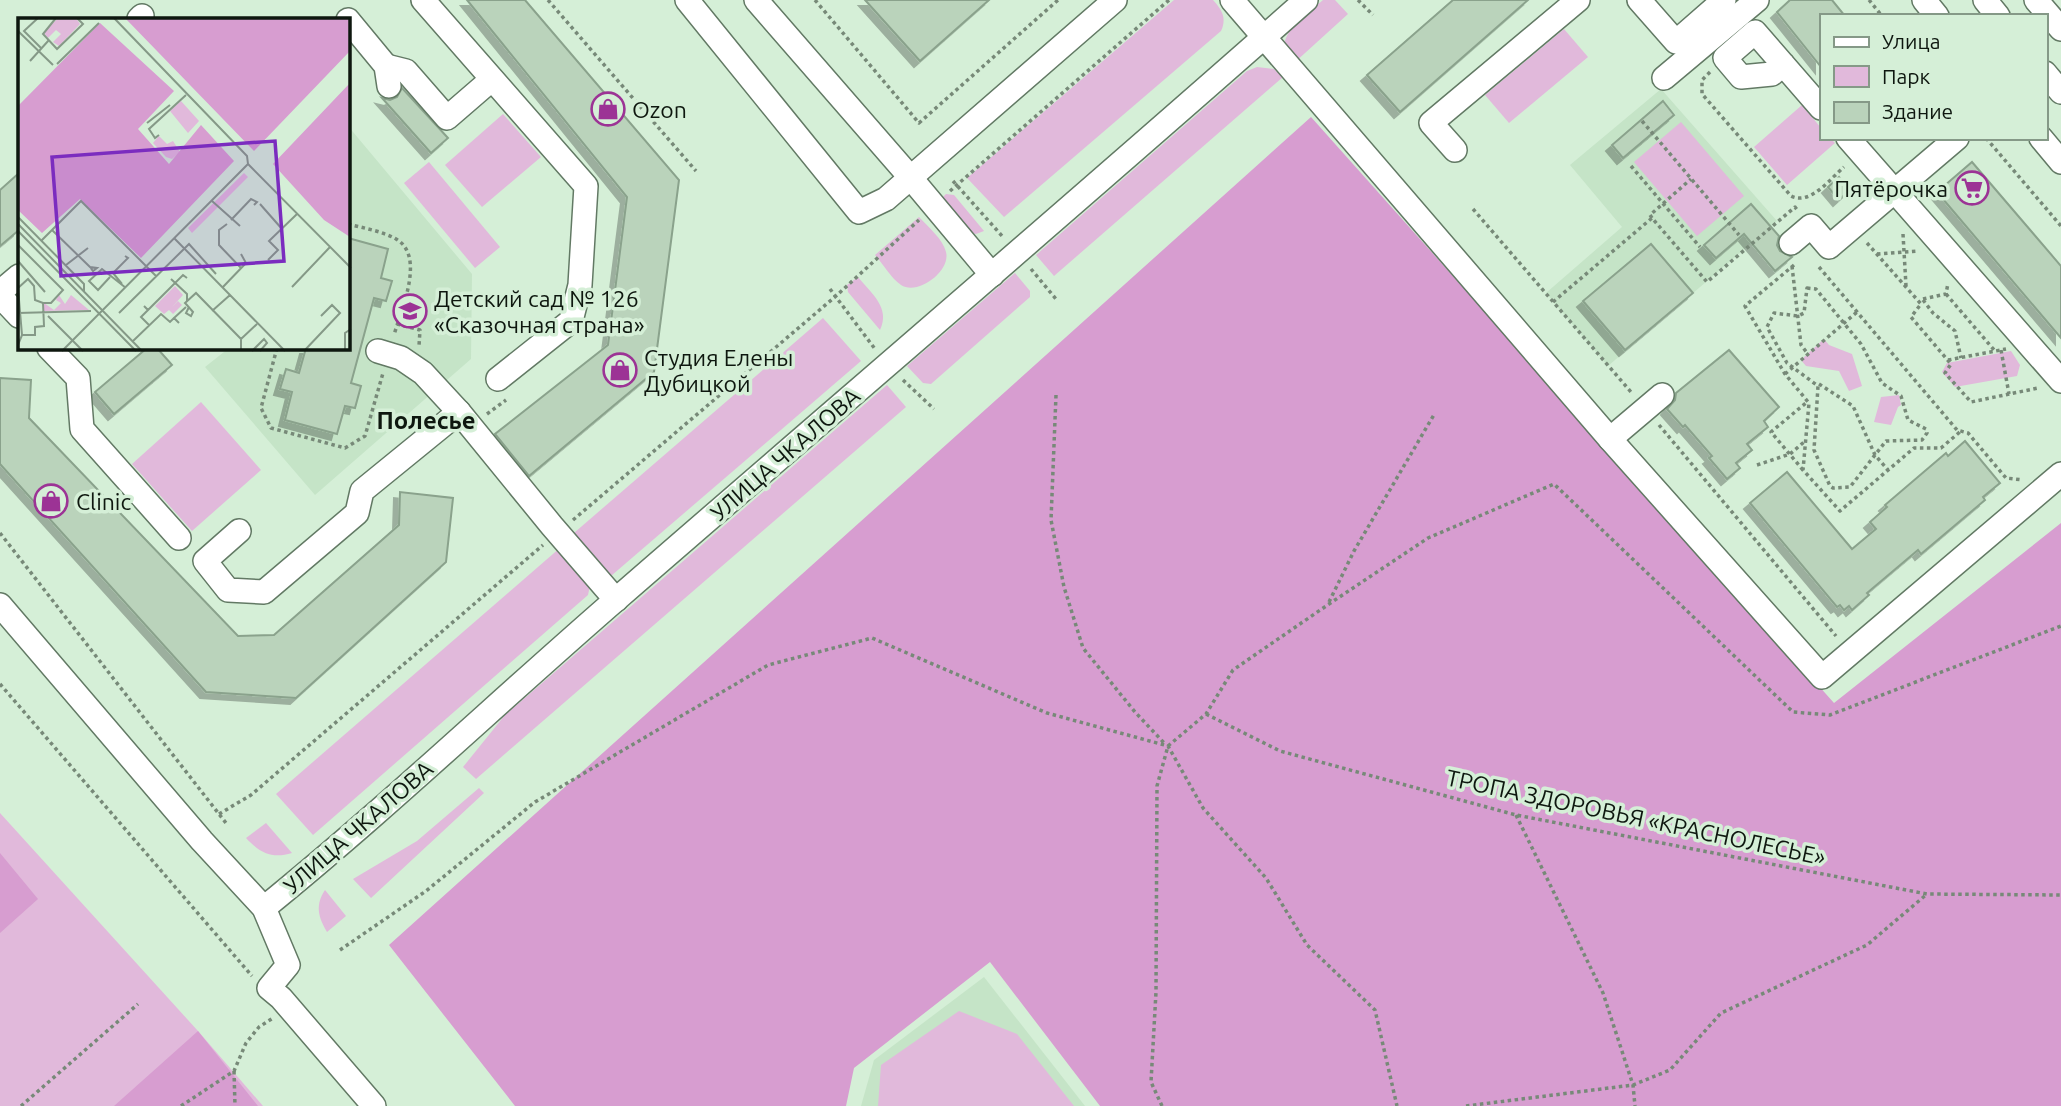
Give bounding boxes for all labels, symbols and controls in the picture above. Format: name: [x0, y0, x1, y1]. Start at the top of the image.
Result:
legend: [1820, 14, 2047, 140]
inset map: [18, 18, 350, 350]
text: Улица: [1882, 29, 1940, 53]
text: Парк: [1882, 64, 1931, 88]
shop icon: Ozon: [589, 90, 627, 128]
place label: Ozon: [632, 97, 687, 122]
text: Здание: [1882, 99, 1953, 123]
supermarket icon: Пятёрочка: [1953, 169, 1991, 207]
place label: Пятёрочка: [1834, 176, 1948, 201]
place label: Детский сад № 126 «Сказочная страна»: [434, 286, 644, 337]
school or university icon: Детский сад № 126 «Сказочная страна»: [391, 292, 429, 330]
place label: Студия Елены Дубицкой: [644, 345, 793, 396]
shop icon: Студия Елены Дубицкой: [601, 351, 639, 389]
street label: УЛИЦА ЧКАЛОВА: [706, 383, 864, 525]
district label: Полесье: [376, 407, 476, 434]
shop icon: Clinic: [32, 482, 70, 520]
place label: Clinic: [76, 489, 131, 514]
street label: УЛИЦА ЧКАЛОВА: [279, 756, 437, 898]
street label: ТРОПА ЗДОРОВЬЯ «КРАСНОЛЕСЬЕ»: [1444, 765, 1828, 869]

